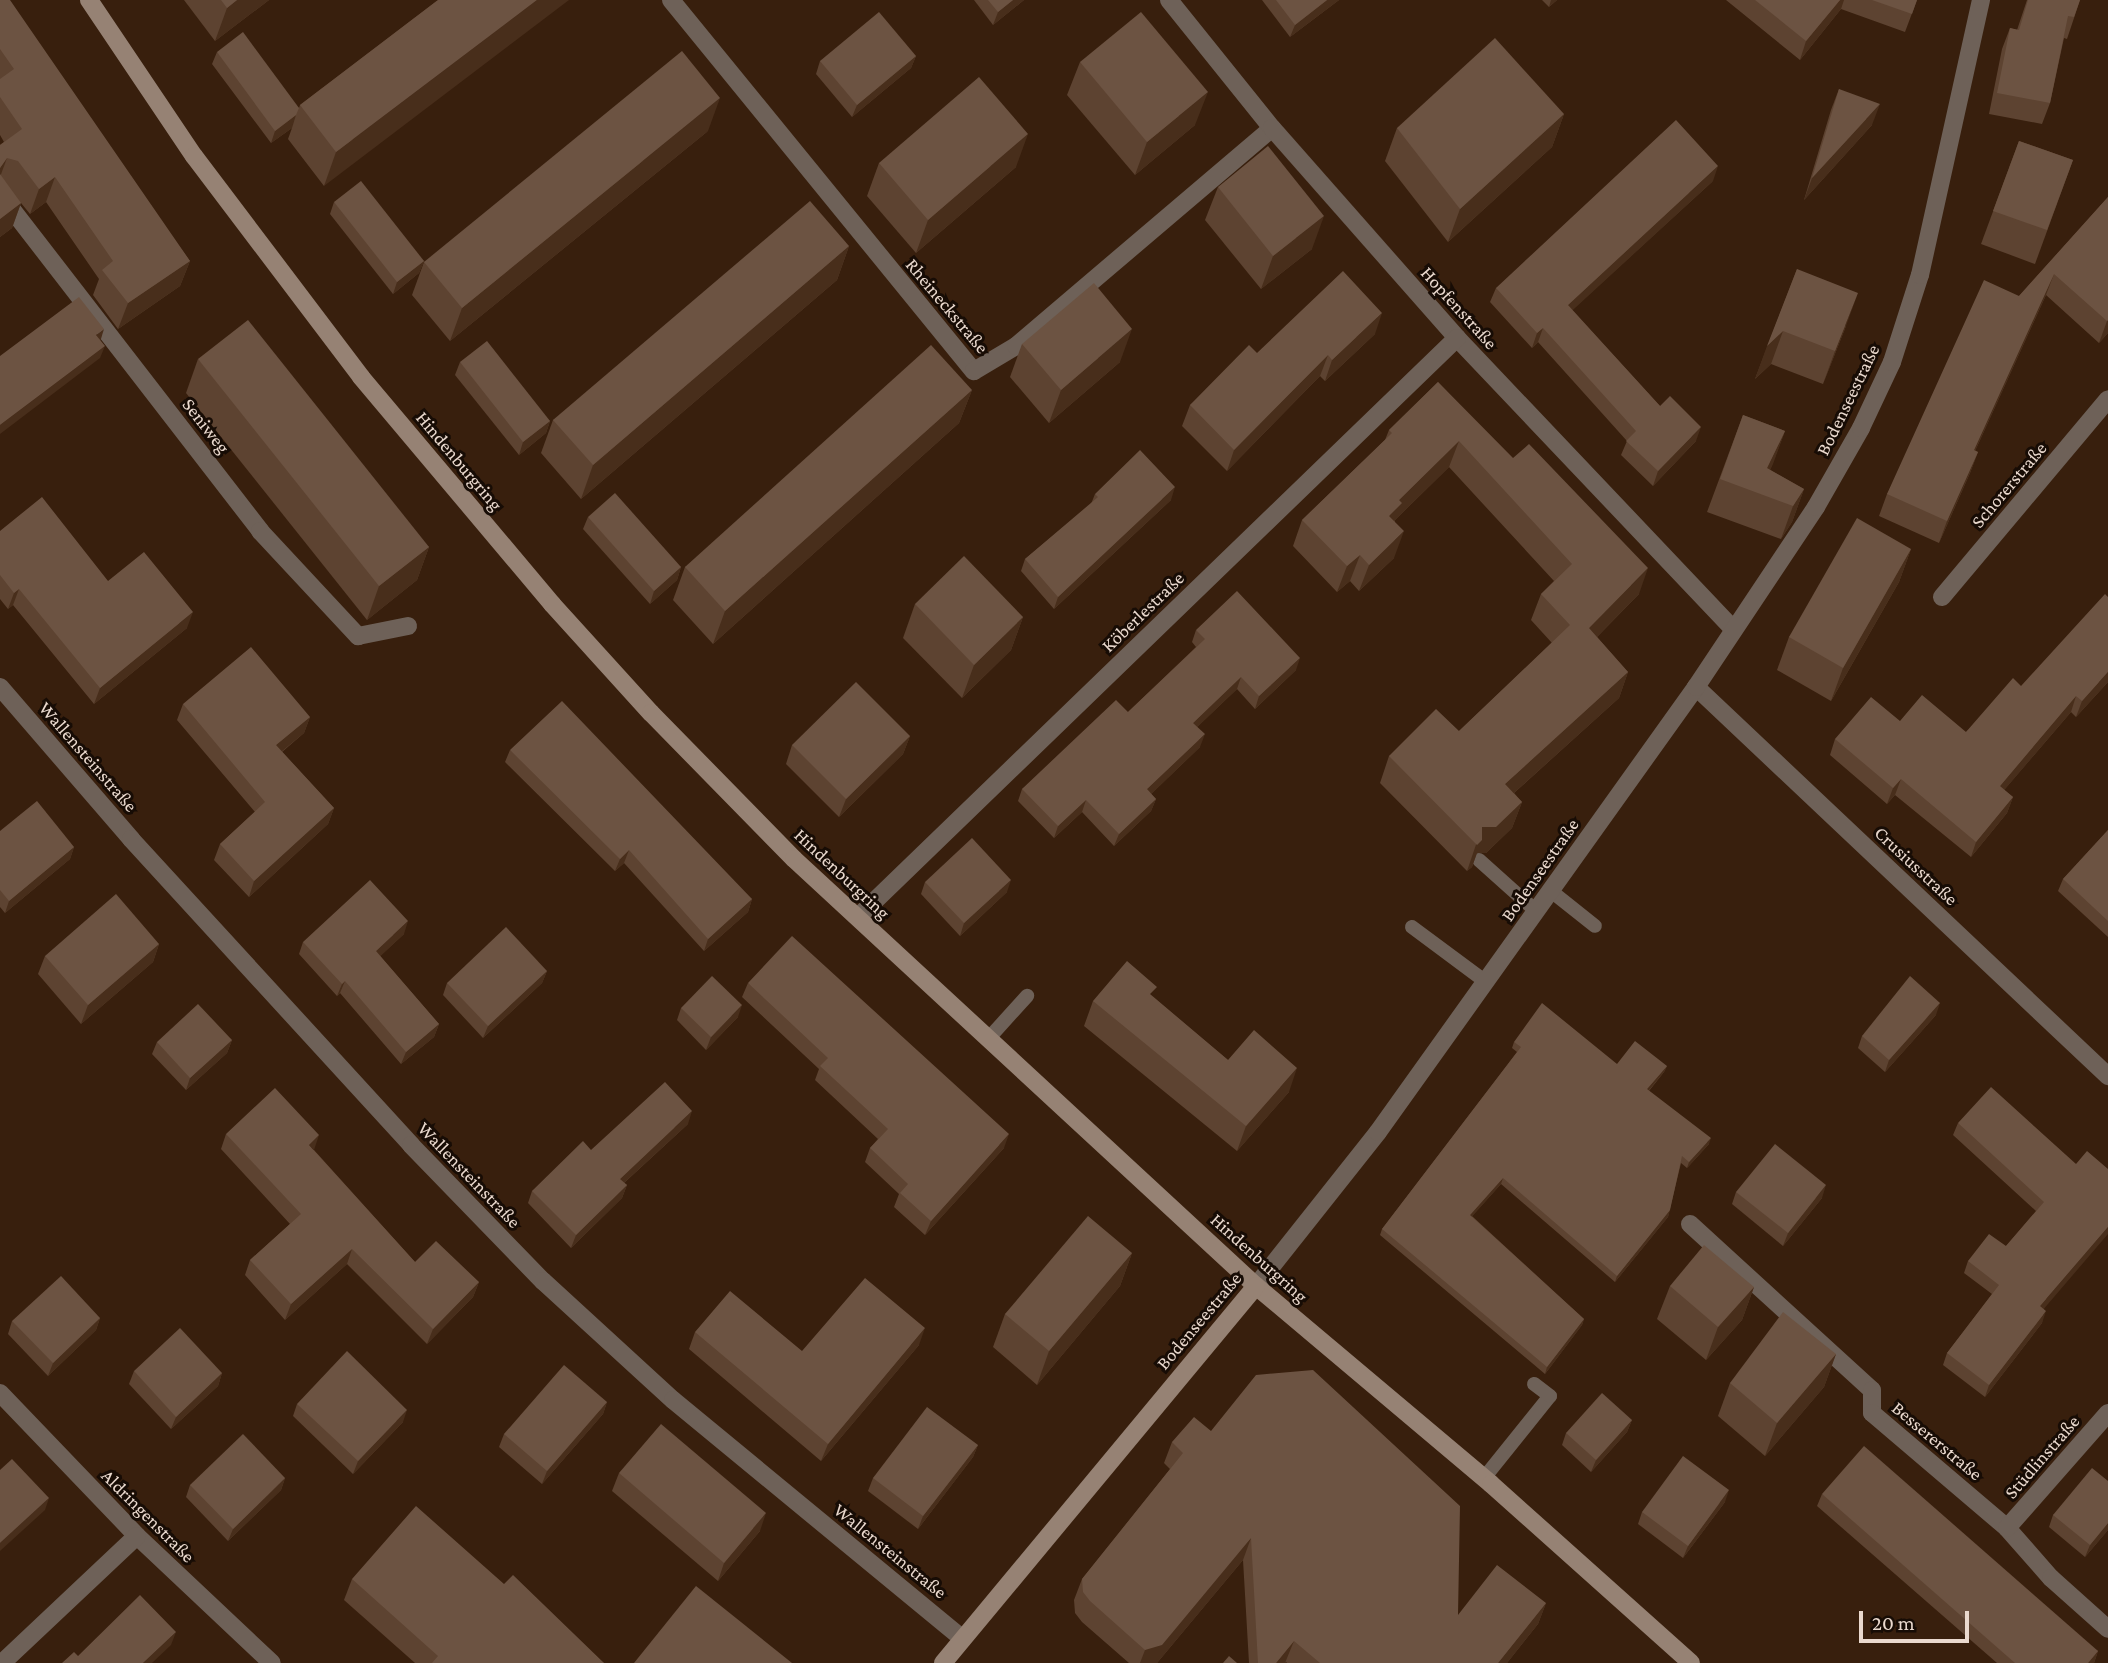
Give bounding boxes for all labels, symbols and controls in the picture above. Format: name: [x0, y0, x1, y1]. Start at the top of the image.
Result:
street label: Rheineckstraße: [901, 254, 993, 358]
street label: Hopfenstraße: [1416, 262, 1502, 354]
street label: Bodenseestraße: [1811, 341, 1885, 459]
street label: Seniweg: [177, 394, 235, 458]
street label: Hindenburgring: [411, 407, 507, 515]
street label: Schorerstraße: [1966, 437, 2052, 533]
street label: Köberlestraße: [1097, 567, 1189, 657]
street label: Wallensteinstraße: [34, 697, 142, 817]
street label: Bodenseestraße: [1496, 814, 1584, 926]
street label: Crusiusstraße: [1870, 822, 1962, 910]
street label: Hindenburgring: [789, 824, 895, 924]
street label: Wallensteinstraße: [413, 1117, 525, 1233]
street label: Hindenburgring: [1206, 1208, 1312, 1308]
street label: Bodenseestraße: [1152, 1268, 1246, 1374]
street label: Bessererstraße: [1887, 1397, 1987, 1485]
street label: Stüdlinstraße: [2000, 1411, 2084, 1503]
street label: Aldringenstraße: [96, 1464, 200, 1568]
street label: Wallensteinstraße: [829, 1498, 951, 1604]
scale bar: [1863, 1596, 1973, 1640]
text: 20 m: [1872, 1611, 1915, 1635]

